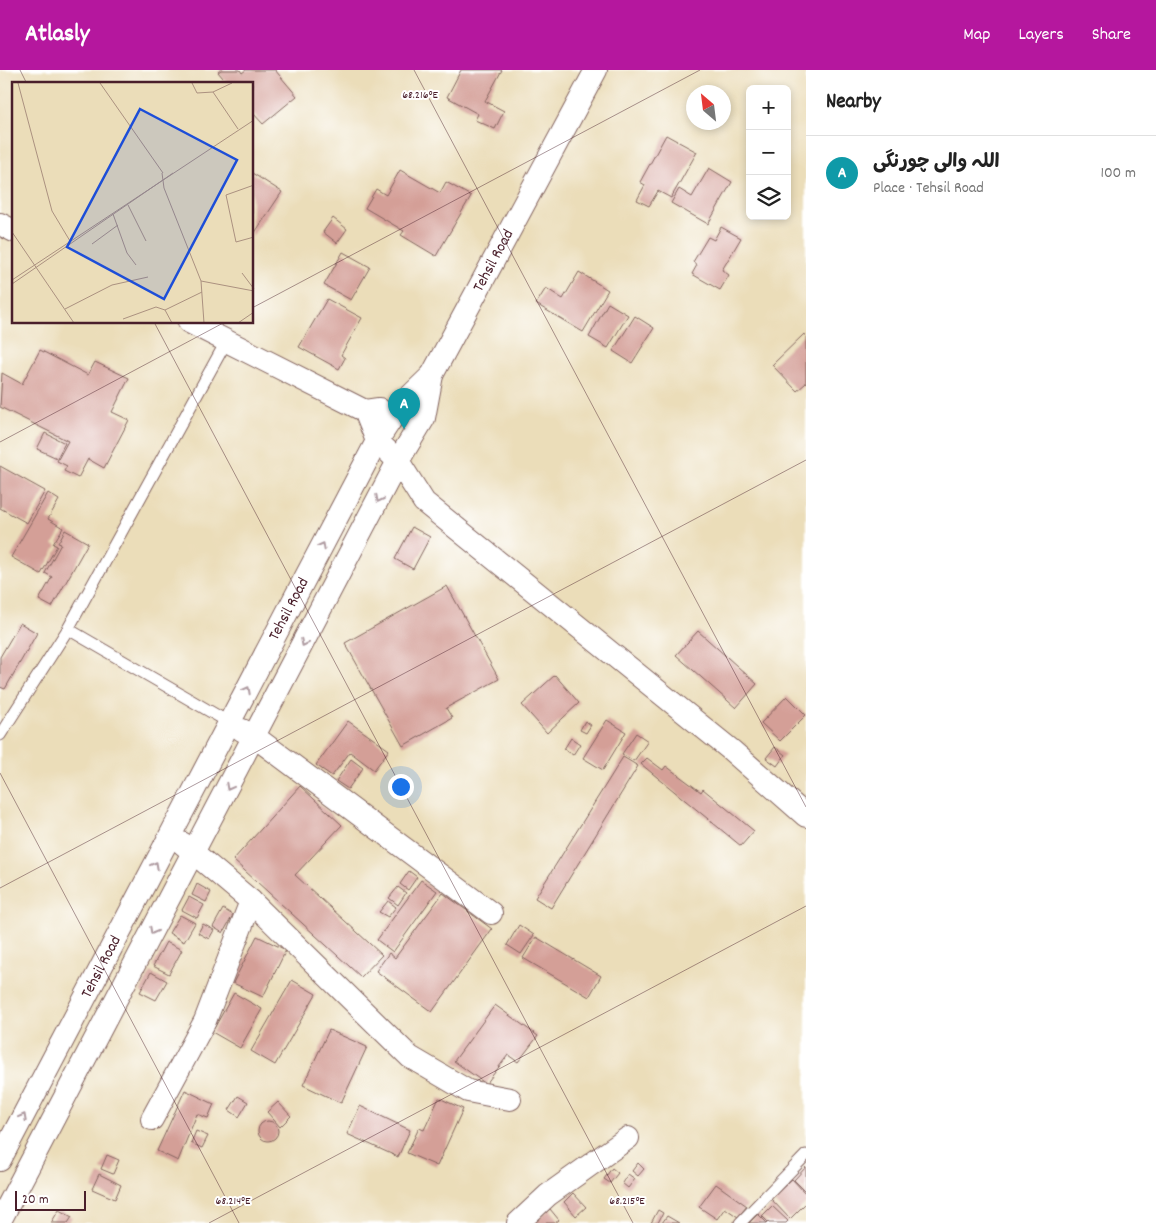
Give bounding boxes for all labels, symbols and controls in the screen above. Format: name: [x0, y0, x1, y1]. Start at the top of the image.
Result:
text: Atlasly: [25, 18, 89, 52]
text: Map: [963, 23, 990, 48]
text: Layers: [1018, 23, 1064, 48]
text: Share: [1092, 23, 1131, 48]
inset map: [12, 82, 254, 324]
north arrow: [686, 85, 731, 130]
map controls: [746, 85, 791, 220]
button: +: [746, 85, 791, 130]
text: 68.216°E: [402, 87, 438, 104]
text: Nearby: [826, 88, 881, 118]
button: −: [746, 130, 791, 175]
text: اللہ والی چورنگی: [873, 150, 999, 177]
text: A: [838, 162, 846, 185]
text: 100 m: [1100, 162, 1136, 185]
button: layers: [746, 175, 791, 220]
text: Place · Tehsil Road: [873, 177, 984, 200]
street label: Tehsil Road: [467, 225, 520, 296]
pin: A: [388, 388, 420, 429]
one-way arrow: [375, 494, 385, 503]
one-way arrow: [316, 542, 326, 551]
street label: Tehsil Road: [263, 574, 315, 645]
one-way arrow: [300, 638, 310, 647]
one-way arrow: [241, 686, 251, 695]
your location: [388, 774, 414, 800]
one-way arrow: [225, 782, 235, 791]
one-way arrow: [149, 861, 159, 870]
one-way arrow: [149, 926, 159, 935]
street label: Tehsil Road: [75, 932, 127, 1002]
one-way arrow: [17, 1113, 27, 1122]
scale bar: [15, 1188, 86, 1211]
text: 20 m: [22, 1190, 49, 1210]
text: 68.214°E: [216, 1193, 251, 1210]
text: 68.215°E: [609, 1193, 645, 1210]

